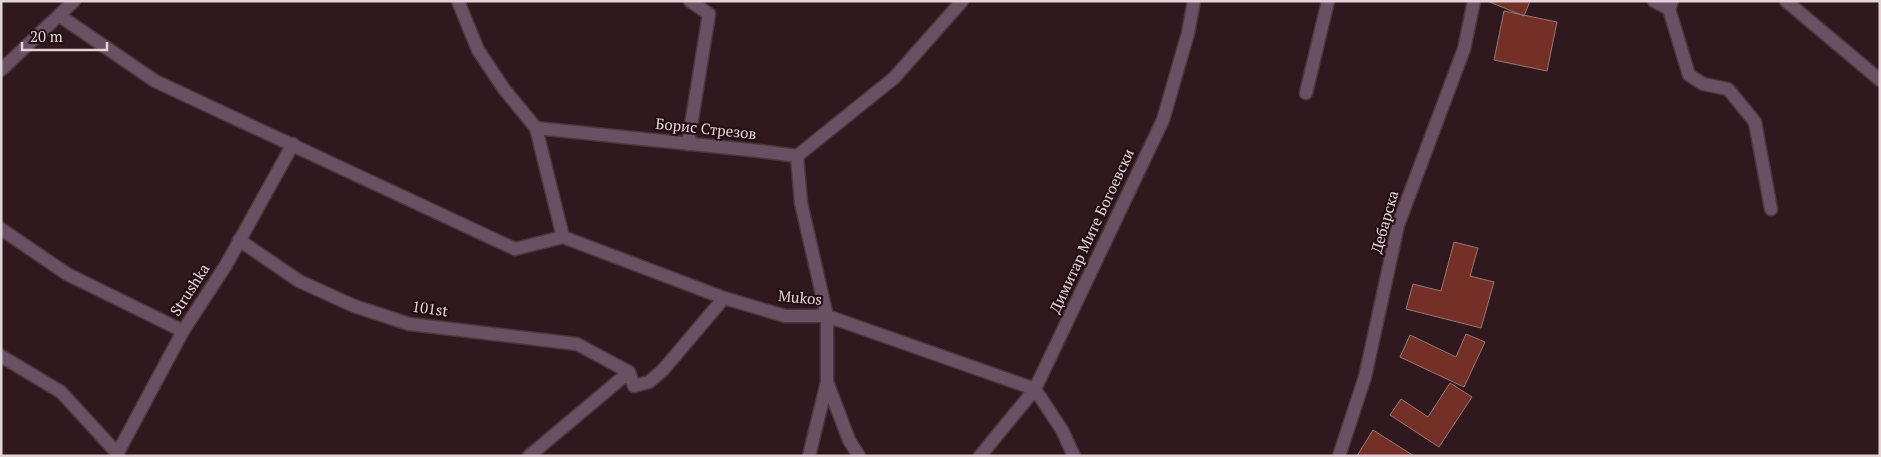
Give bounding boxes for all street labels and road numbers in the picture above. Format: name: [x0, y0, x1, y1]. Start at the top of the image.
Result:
street label: Борис Стрезов: [655, 113, 758, 143]
street label: Димитар Мите Богоевски: [1044, 145, 1138, 316]
street label: Дебарска: [1366, 188, 1403, 255]
street label: Strushka: [165, 259, 214, 319]
street label: Mukos: [777, 285, 823, 309]
street label: 101st: [411, 296, 450, 320]

